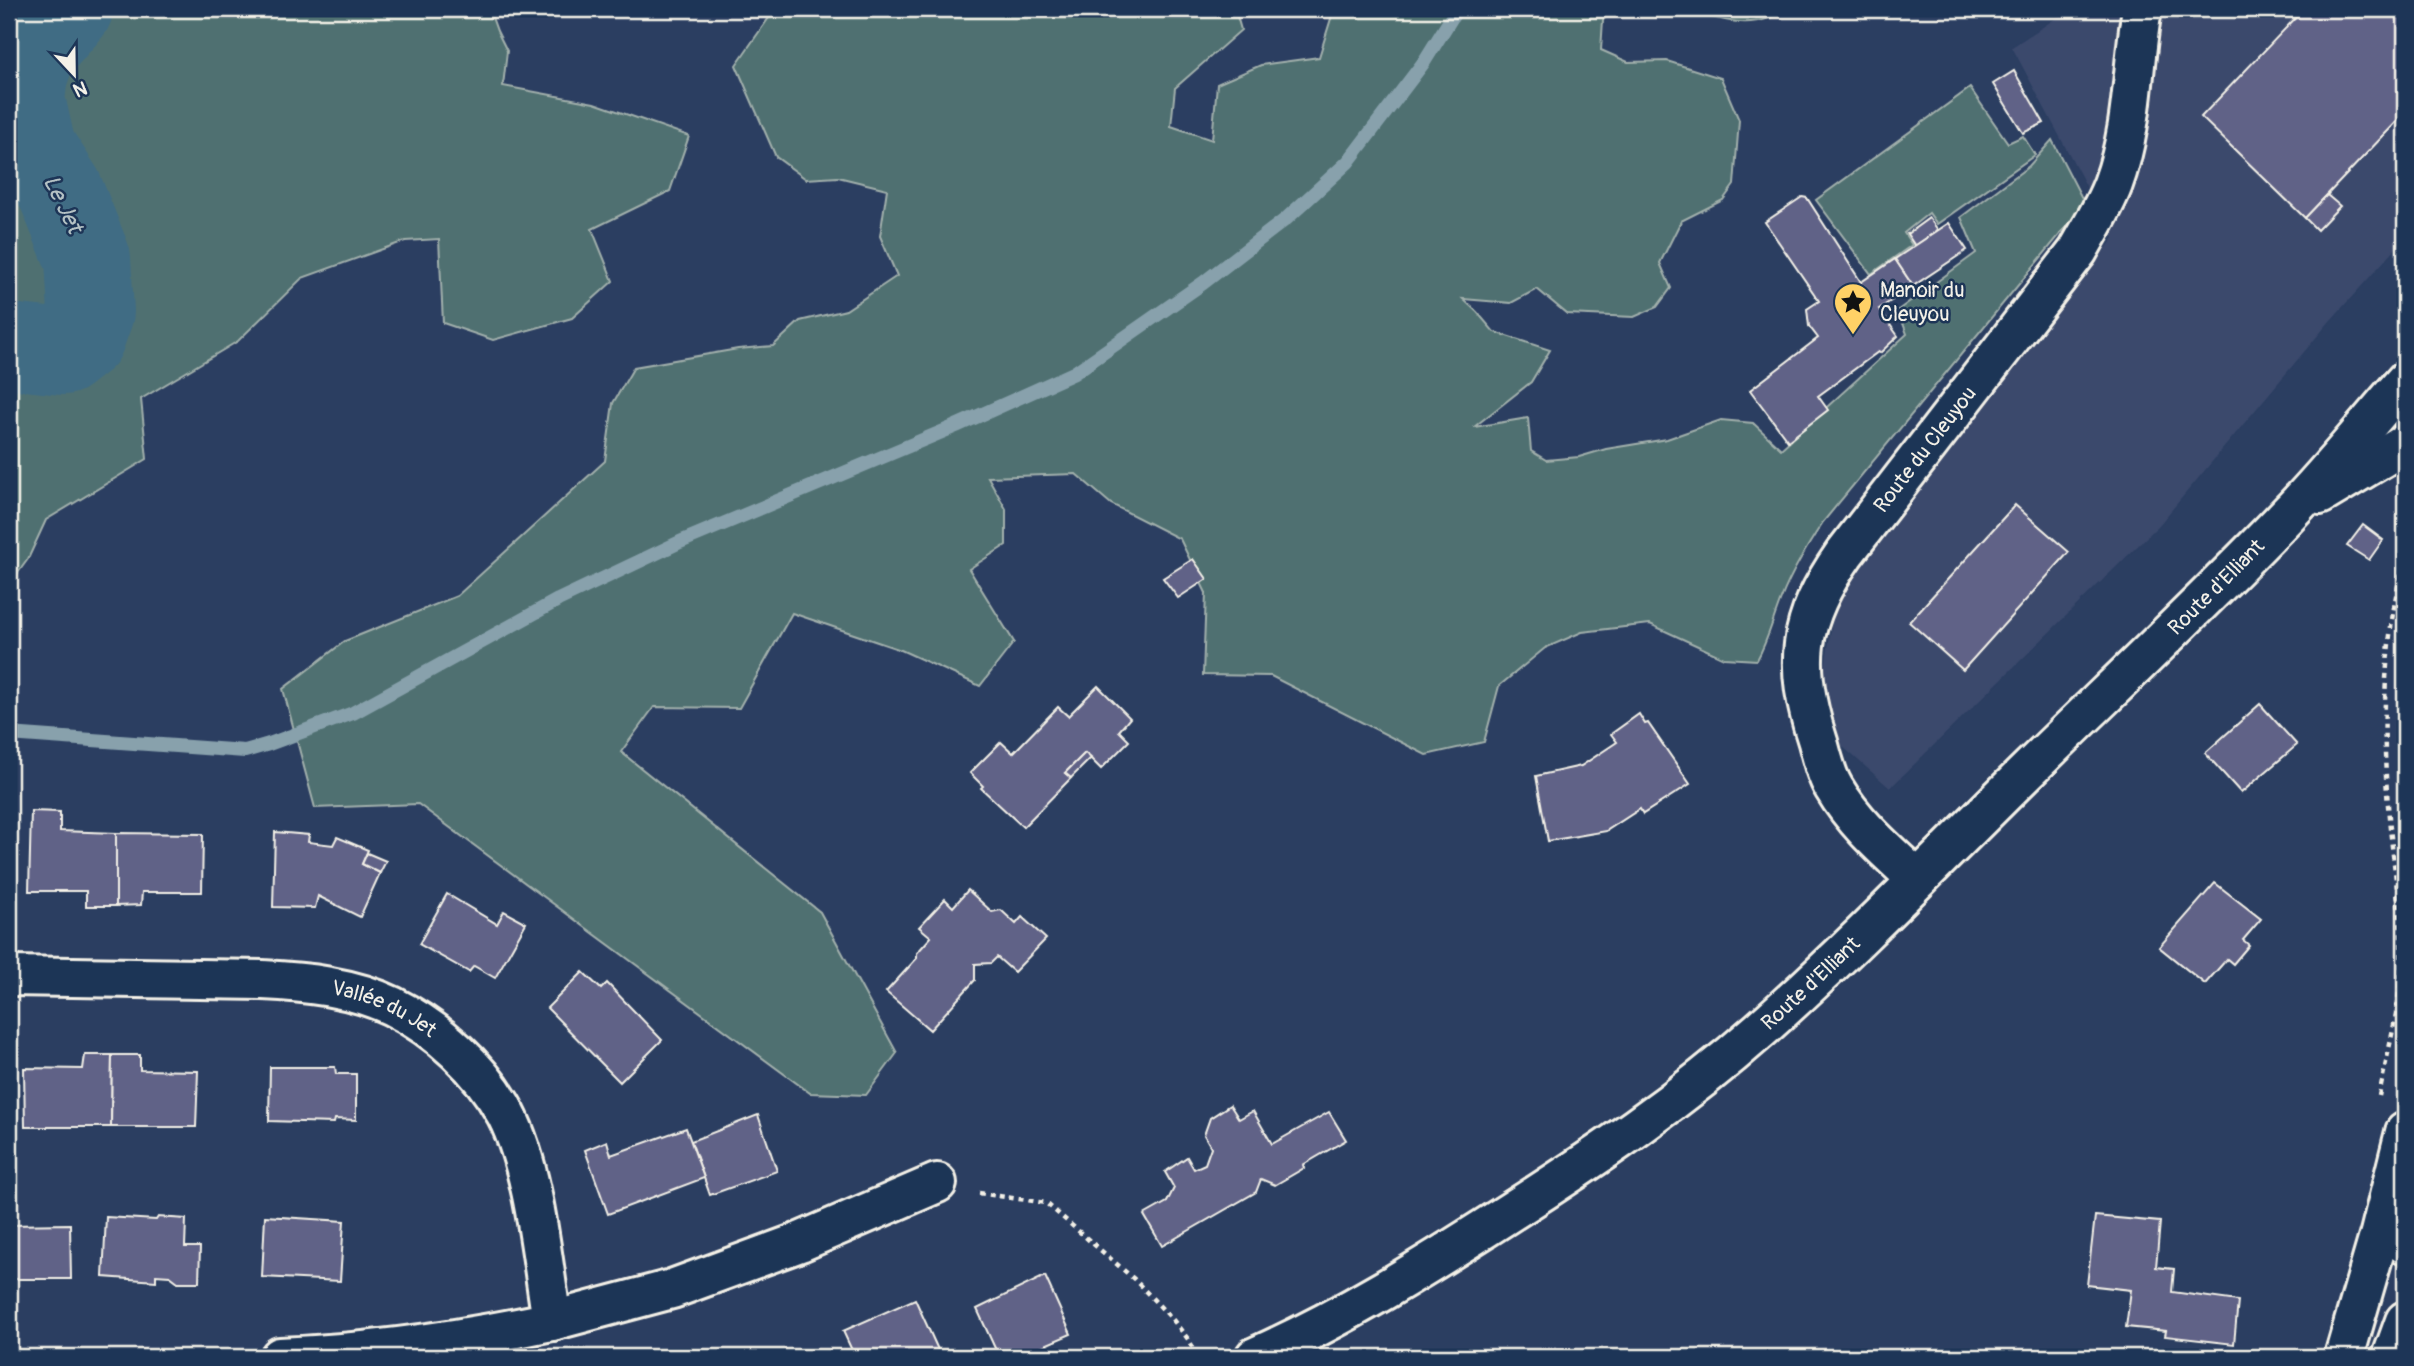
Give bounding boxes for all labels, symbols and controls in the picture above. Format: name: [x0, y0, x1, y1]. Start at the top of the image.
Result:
north arrow: [38, 38, 108, 108]
text: N: [69, 75, 90, 102]
water label: Le Jet: [37, 170, 91, 240]
place label: Manoir du Cleuyou: [1880, 277, 1964, 328]
place icon: Manoir du Cleuyou: [1832, 281, 1874, 336]
street label: Route du Cleuyou: [1868, 381, 1982, 518]
street label: Route d'Elliant: [2162, 533, 2270, 641]
street label: Route d'Elliant: [1755, 930, 1866, 1036]
street label: Vallée du Jet: [329, 974, 443, 1044]

